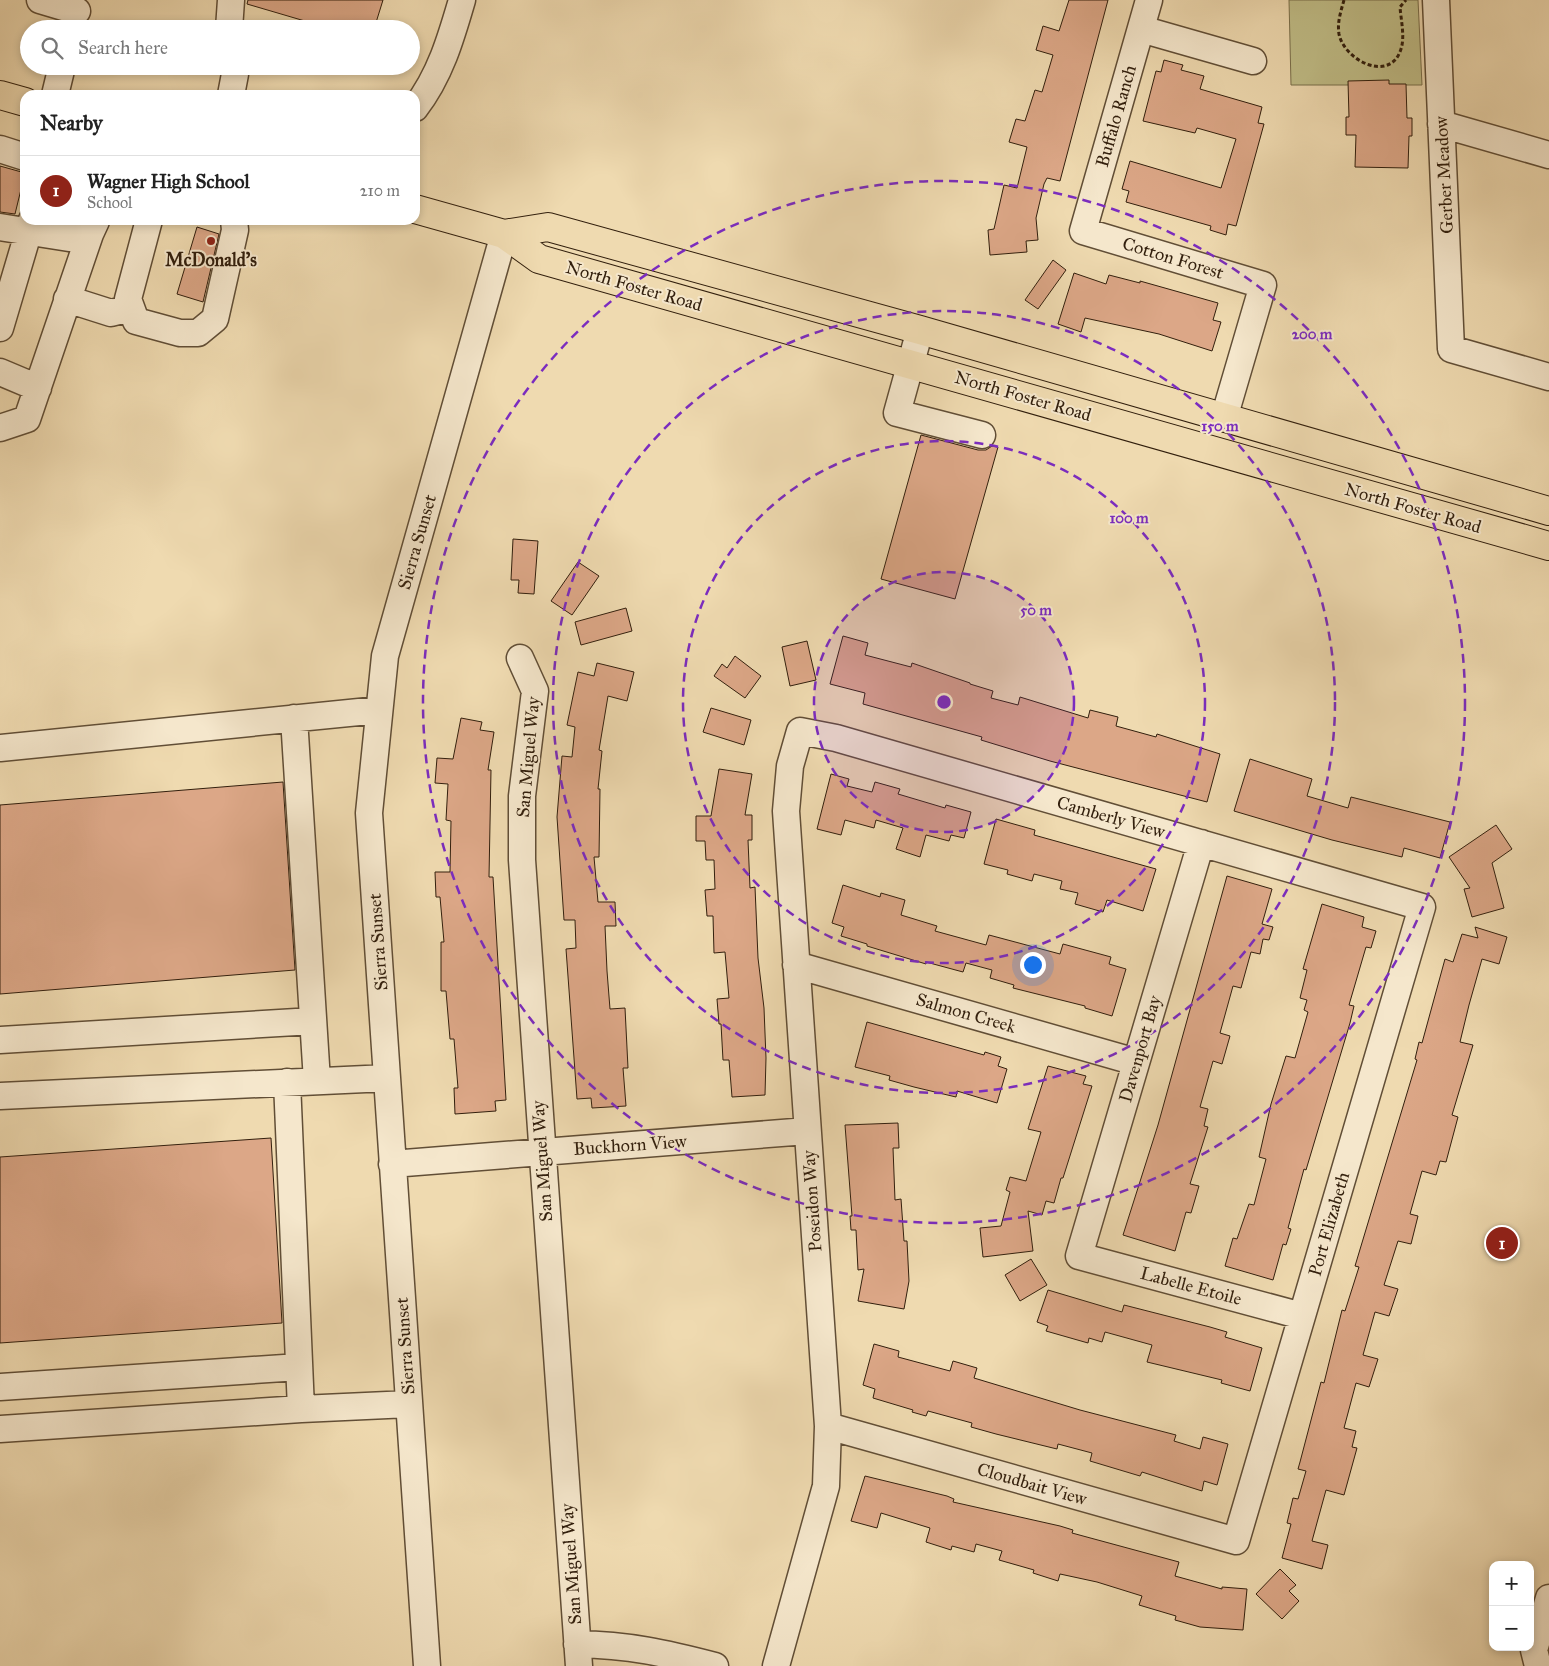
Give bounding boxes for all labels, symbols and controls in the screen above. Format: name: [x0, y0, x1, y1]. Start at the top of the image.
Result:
search box: [20, 20, 420, 75]
icon: search: [38, 34, 66, 62]
text: Search here: [78, 36, 168, 59]
street label: Buffalo Ranch: [1091, 62, 1141, 170]
text: Nearby: [40, 110, 103, 136]
street label: Gerber Meadow: [1430, 115, 1458, 234]
text: Wagner High School: [87, 170, 250, 193]
text: 1: [53, 181, 59, 200]
text: 210 m: [360, 181, 400, 200]
text: School: [87, 193, 132, 212]
street label: Cotton Forest: [1120, 232, 1227, 284]
marker: McDonald's: [205, 235, 217, 247]
place label: McDonald's: [165, 249, 257, 271]
street label: North Foster Road: [563, 256, 705, 316]
text: 200 m: [1292, 325, 1333, 343]
street label: North Foster Road: [952, 366, 1094, 426]
text: 150 m: [1201, 417, 1239, 435]
street label: North Foster Road: [1342, 478, 1484, 538]
street label: Sierra Sunset: [393, 491, 441, 592]
text: 100 m: [1109, 509, 1149, 527]
text: 50 m: [1020, 601, 1052, 619]
centre of rings: [935, 693, 953, 711]
street label: San Miguel Way: [512, 695, 545, 819]
street label: Camberly View: [1054, 791, 1168, 843]
street label: Sierra Sunset: [364, 892, 392, 992]
your location: [1020, 952, 1046, 978]
street label: Salmon Creek: [914, 988, 1019, 1038]
street label: Davenport Bay: [1114, 992, 1166, 1105]
street label: San Miguel Way: [527, 1099, 558, 1222]
street label: Buckhorn View: [573, 1130, 688, 1160]
street label: Poseidon Way: [797, 1149, 827, 1253]
street label: Port Elizabeth: [1304, 1169, 1354, 1279]
pin: 1: [1486, 1224, 1518, 1262]
street label: Labelle Etoile: [1138, 1262, 1244, 1310]
street label: Sierra Sunset: [391, 1296, 419, 1396]
street label: Cloudbait View: [975, 1458, 1090, 1510]
street label: San Miguel Way: [556, 1502, 587, 1625]
map controls: [1489, 1561, 1534, 1651]
button: +: [1489, 1561, 1534, 1606]
button: −: [1489, 1606, 1534, 1651]

